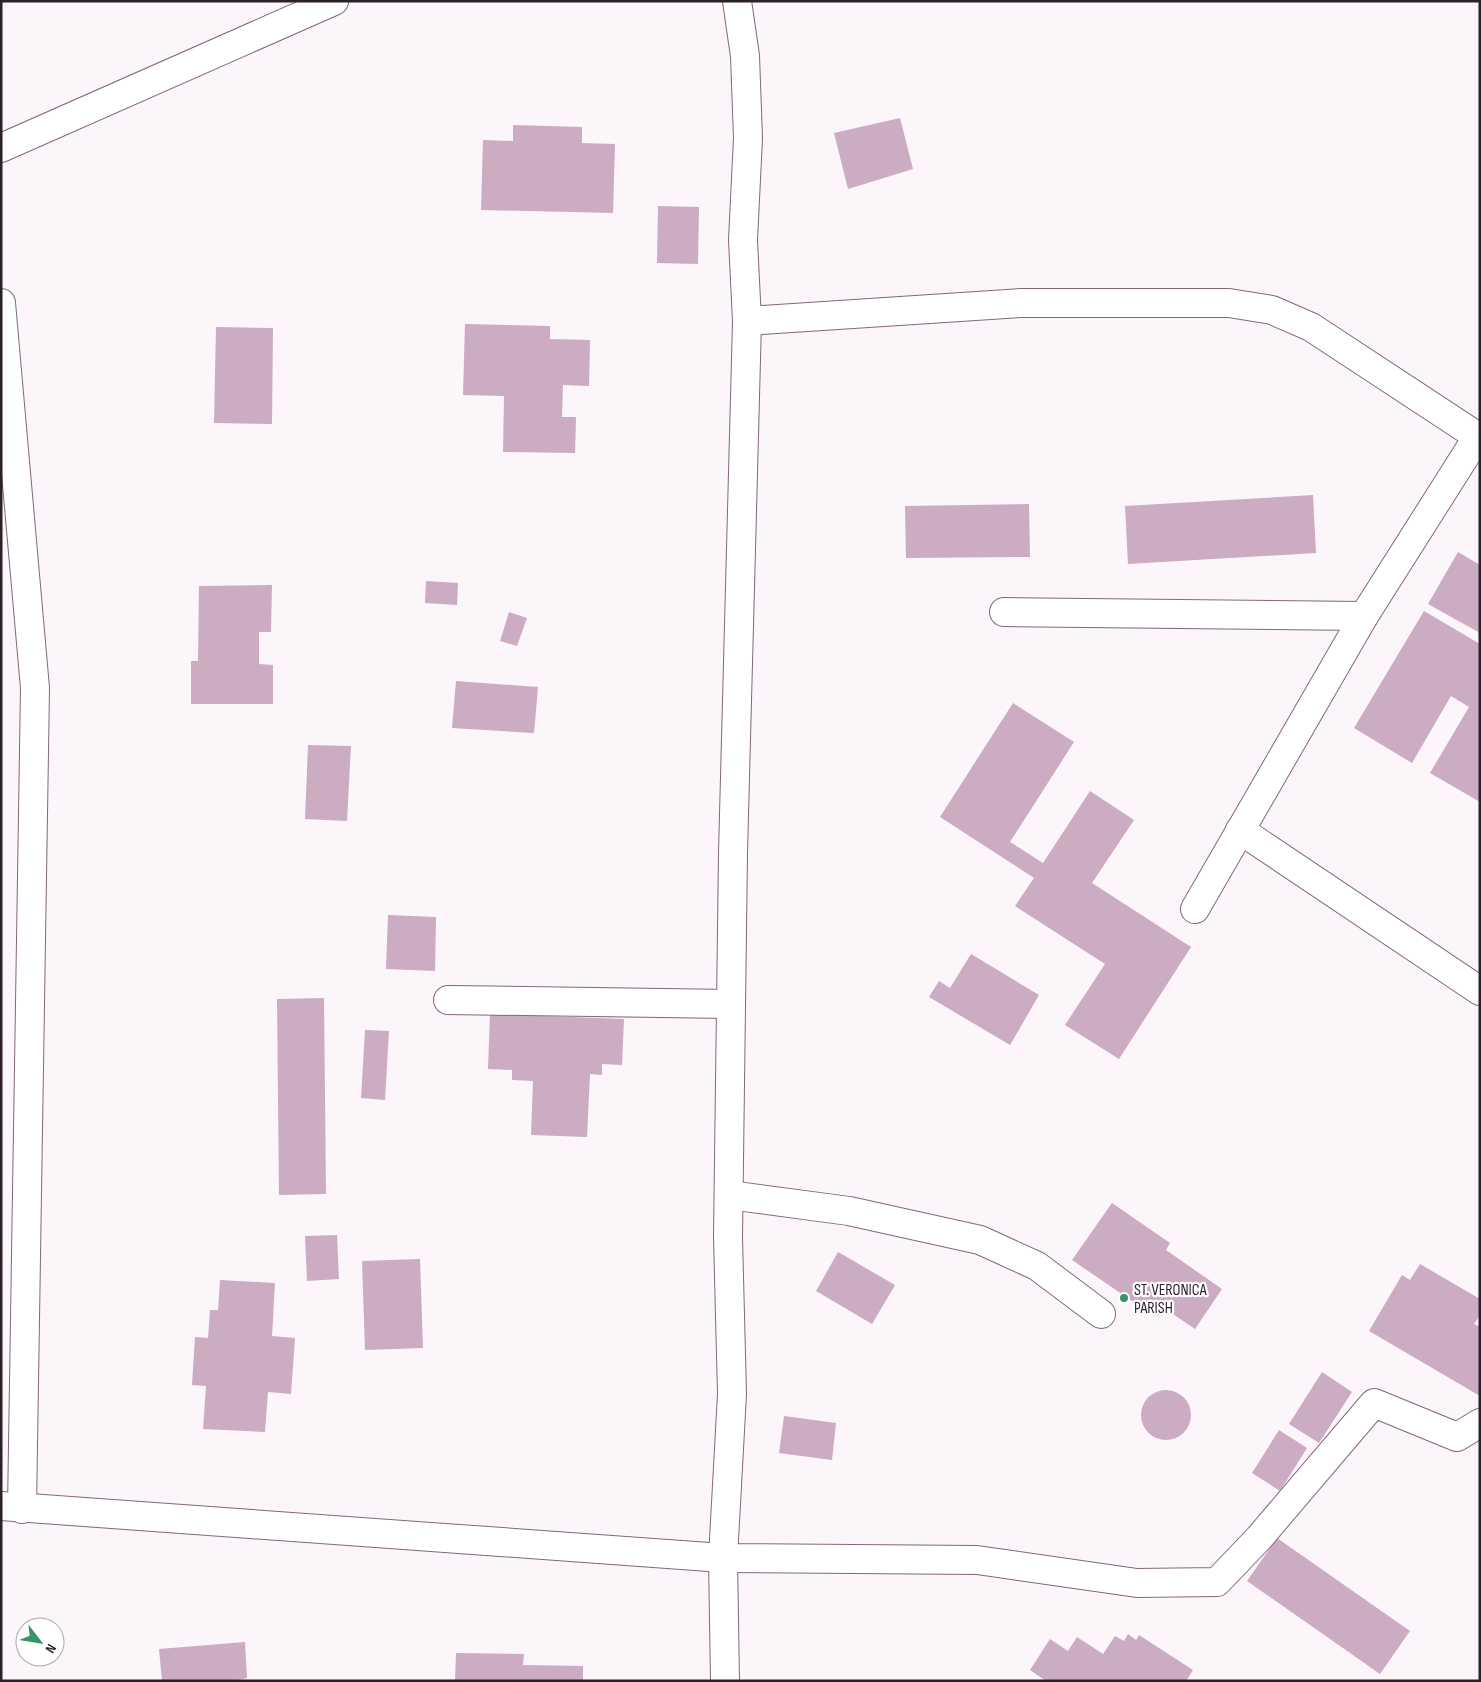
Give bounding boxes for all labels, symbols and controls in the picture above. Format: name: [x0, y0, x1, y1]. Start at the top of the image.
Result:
place label: ST. VERONICA PARISH: [1134, 1281, 1207, 1318]
marker: ST. VERONICA PARISH: [1118, 1292, 1130, 1304]
north arrow: [15, 1617, 65, 1667]
text: N: [42, 1641, 60, 1656]

